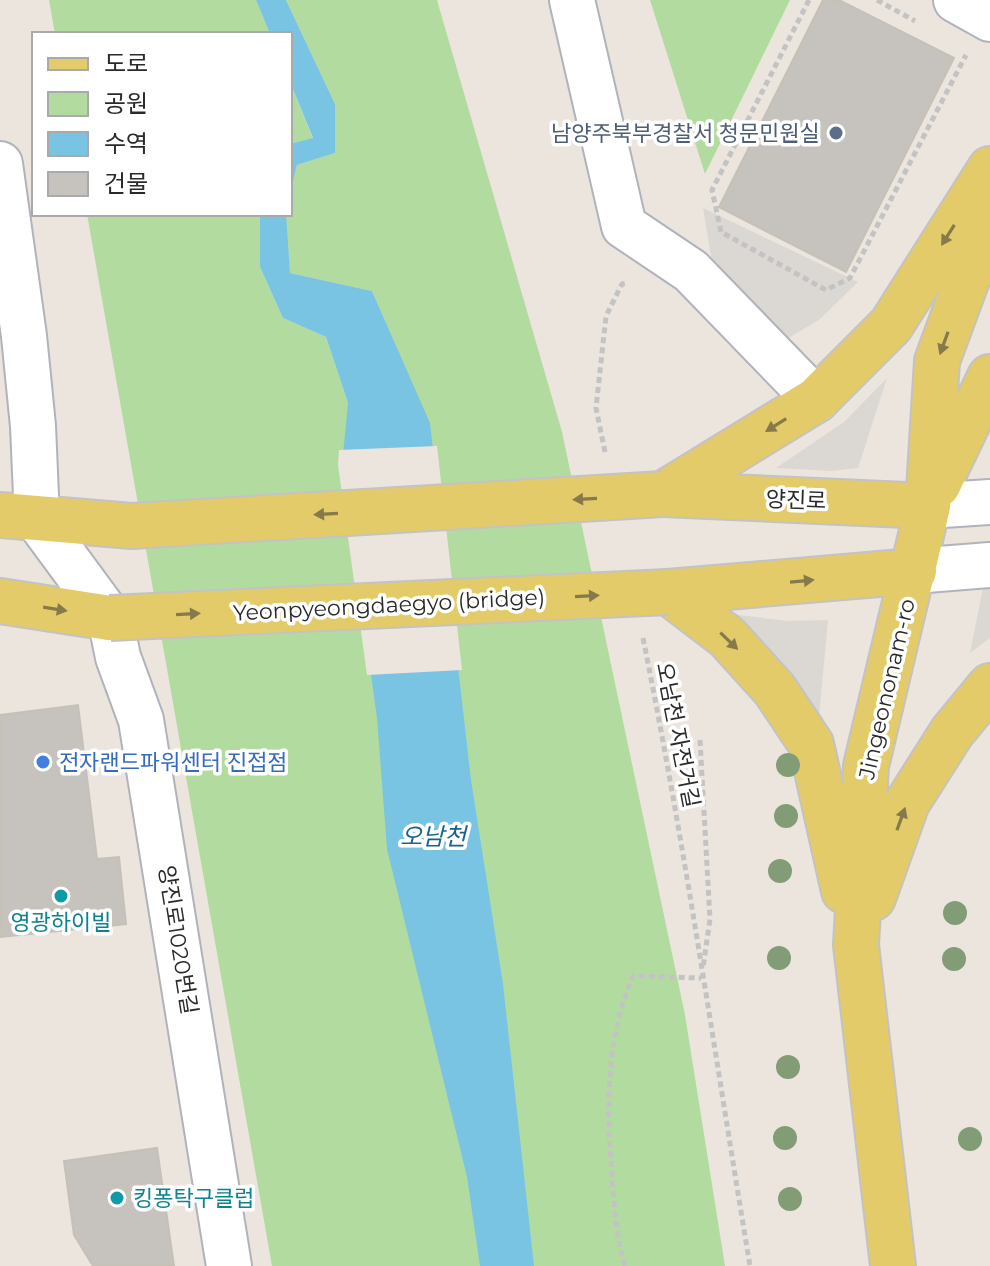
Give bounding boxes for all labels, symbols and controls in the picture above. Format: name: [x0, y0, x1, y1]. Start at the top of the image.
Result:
legend: [32, 32, 292, 216]
text: 도로: [104, 49, 148, 78]
text: 공원: [104, 89, 148, 118]
place label: 남양주북부경찰서 청문민원실: [551, 120, 820, 147]
marker: 남양주북부경찰서 청문민원실: [827, 124, 845, 142]
text: 수역: [104, 129, 148, 158]
text: 건물: [104, 169, 148, 198]
one-way arrow: [942, 224, 956, 246]
one-way arrow: [937, 331, 950, 355]
one-way arrow: [765, 417, 787, 431]
street label: 양진로: [765, 485, 827, 515]
one-way arrow: [572, 493, 597, 506]
one-way arrow: [313, 508, 338, 521]
one-way arrow: [790, 574, 815, 587]
street label: Yeonpyeongdaegyo (bridge): [232, 583, 546, 627]
one-way arrow: [575, 589, 600, 602]
street label: Jingeononam-ro: [853, 596, 921, 783]
one-way arrow: [43, 604, 68, 616]
one-way arrow: [176, 608, 201, 621]
one-way arrow: [719, 631, 738, 649]
street label: 오남천 자전거길: [651, 660, 705, 810]
place label: 전자랜드파워센터 진접점: [59, 749, 287, 776]
marker: 전자랜드파워센터 진접점: [34, 753, 52, 771]
one-way arrow: [895, 807, 908, 831]
water label: 오남천: [400, 822, 469, 851]
street label: 양진로1020번길: [153, 863, 203, 1017]
marker: 영광하이빌: [52, 887, 70, 905]
place label: 영광하이빌: [10, 909, 112, 936]
place label: 킹퐁탁구클럽: [133, 1185, 254, 1212]
marker: 킹퐁탁구클럽: [108, 1189, 126, 1207]

